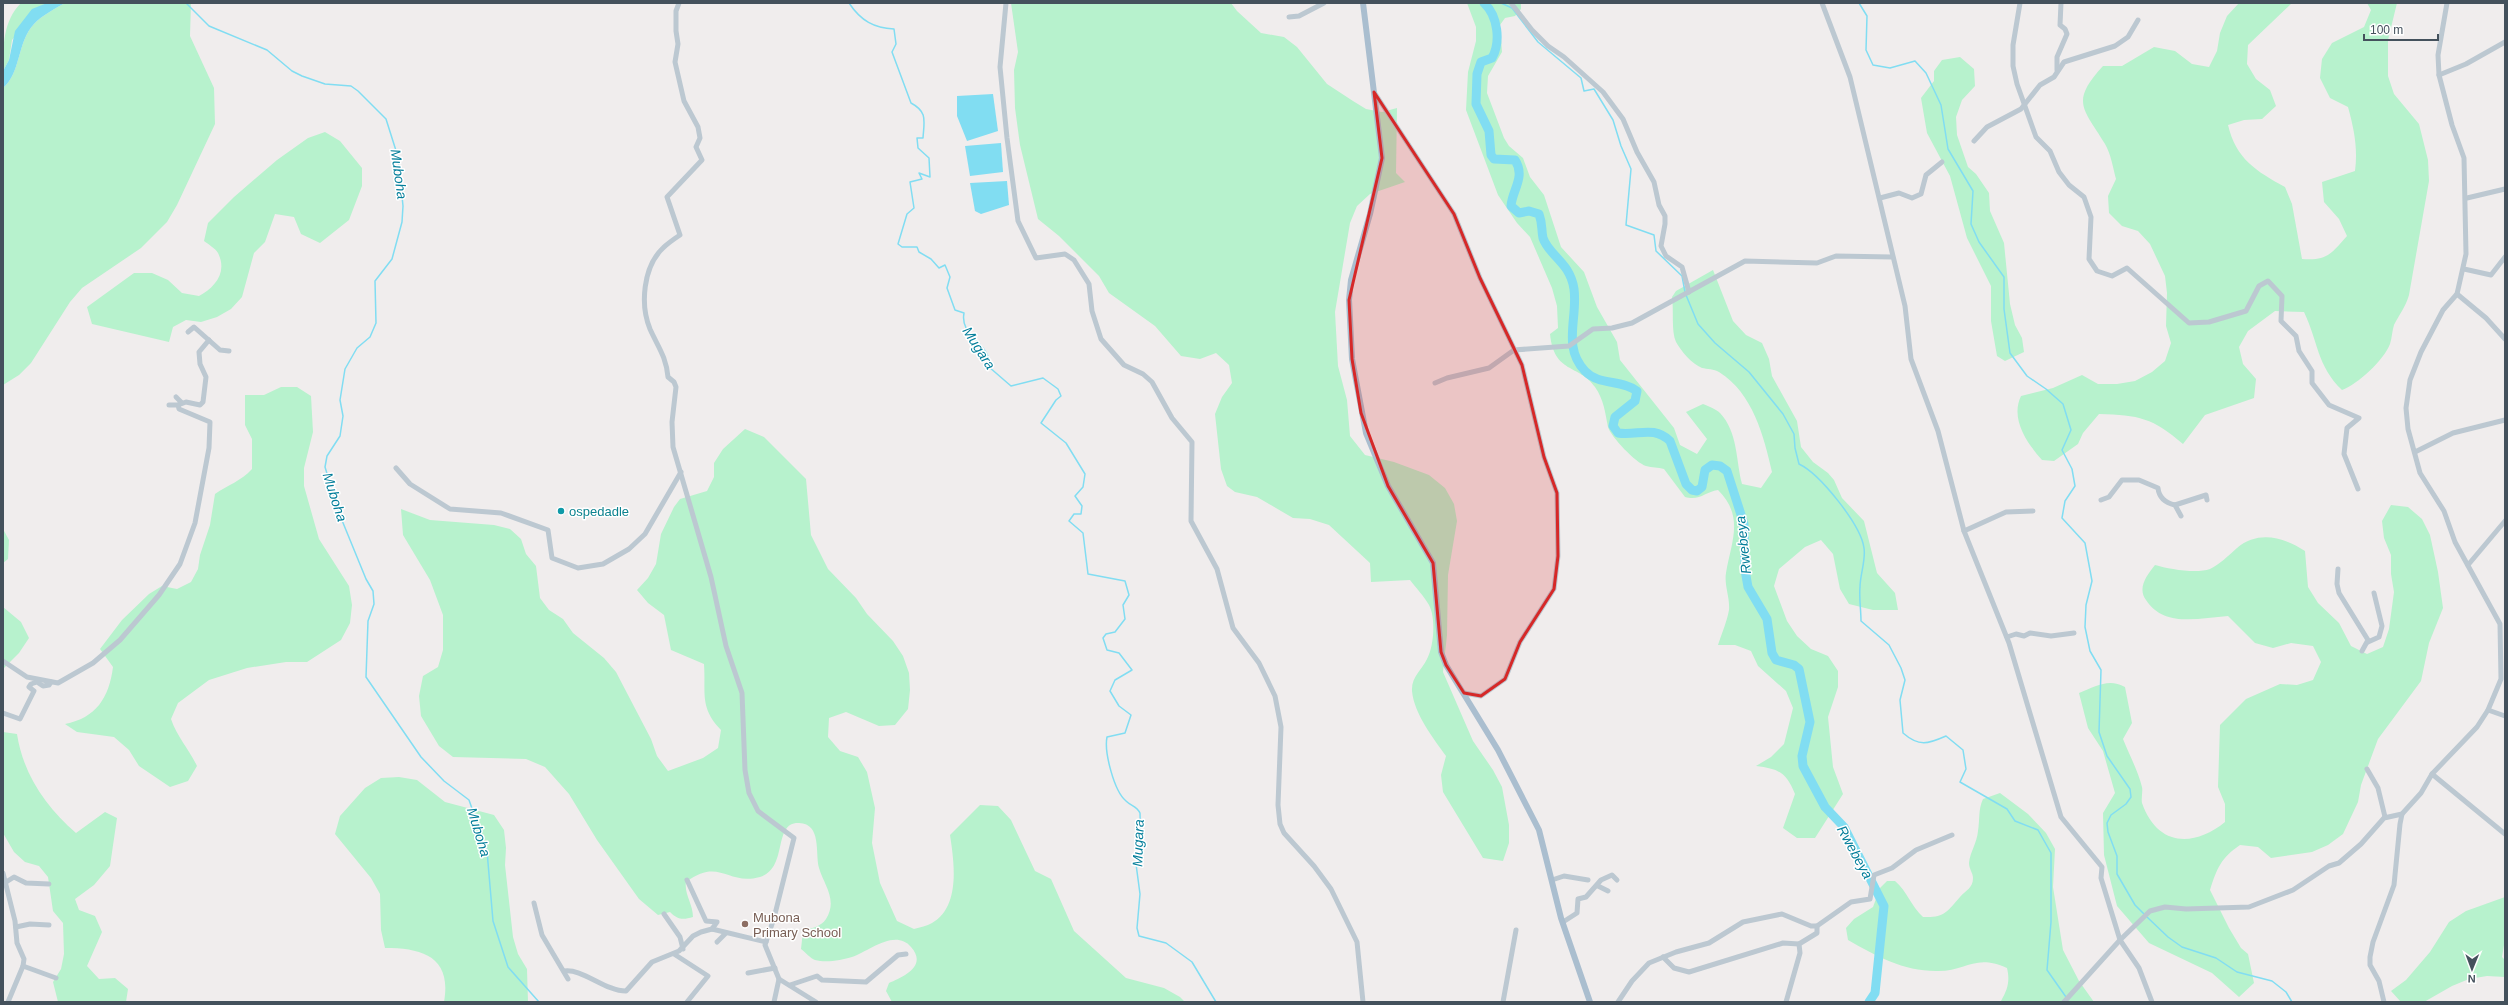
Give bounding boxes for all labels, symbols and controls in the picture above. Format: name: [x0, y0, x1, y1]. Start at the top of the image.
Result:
scale bar: [2364, 16, 2438, 42]
text: 100 m: [2370, 23, 2403, 37]
water label: Muboha: [388, 148, 410, 200]
water label: Mugara: [959, 324, 999, 372]
water label: Muboha: [320, 470, 350, 524]
place label: ospedadle: [569, 504, 629, 519]
marker: ospedadle: [556, 506, 566, 516]
water label: Rwebeya: [1732, 515, 1754, 575]
water label: Muboha: [464, 805, 494, 859]
water label: Mugara: [1129, 819, 1147, 867]
water label: Rwebeya: [1834, 823, 1876, 882]
place label: Mubona Primary School: [753, 910, 841, 940]
marker: Mubona Primary School: [740, 919, 750, 929]
north arrow: [2452, 949, 2492, 989]
text: N: [2468, 973, 2476, 985]

